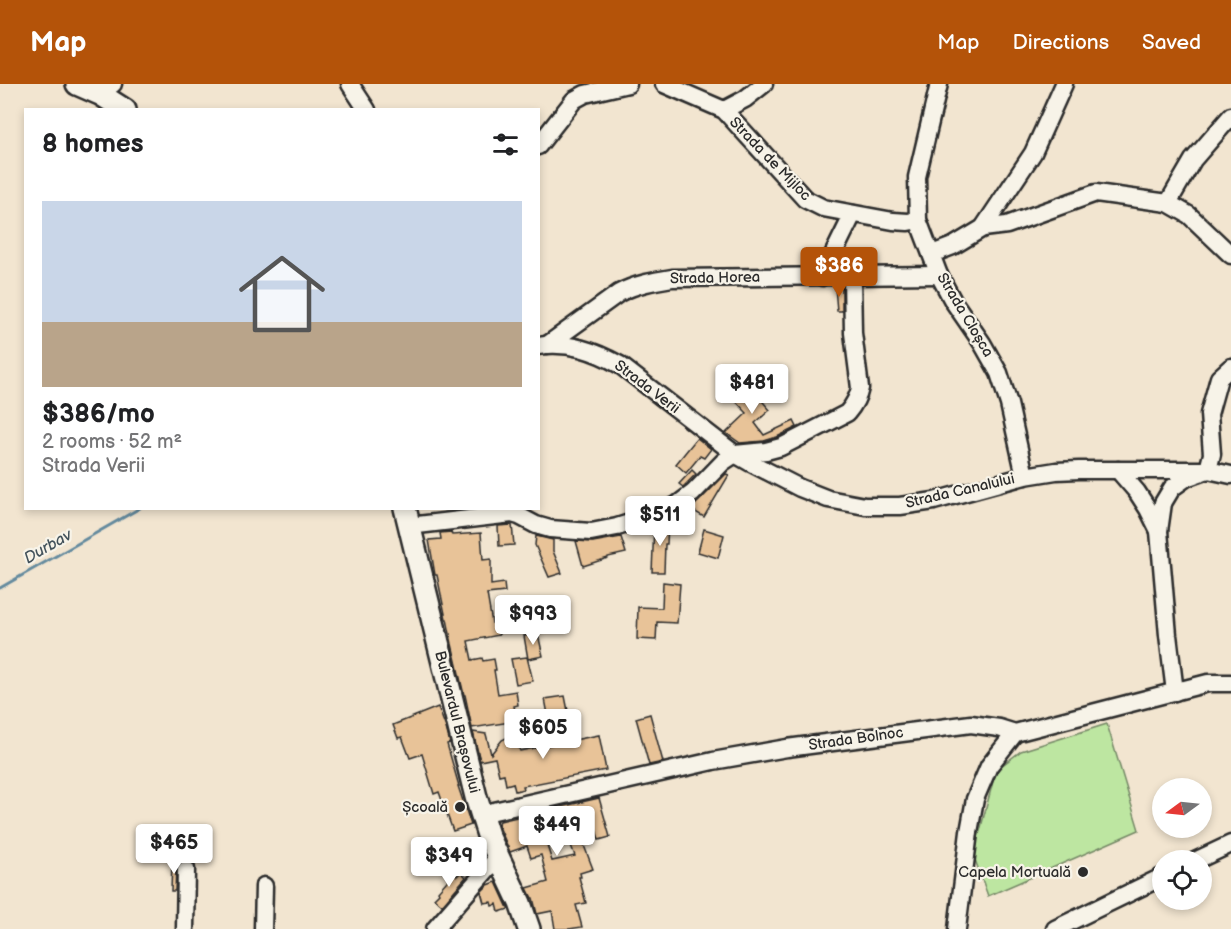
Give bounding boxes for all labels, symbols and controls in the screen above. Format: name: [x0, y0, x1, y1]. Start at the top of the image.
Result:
text: Map: [30, 26, 86, 59]
text: Map: [937, 30, 980, 55]
text: Directions: [1013, 30, 1109, 55]
text: Saved: [1142, 30, 1201, 55]
street label: Strada de Mijloc: [725, 113, 815, 205]
icon: filters: [489, 128, 522, 161]
text: 8 homes: [42, 129, 144, 160]
icon: home: [228, 240, 336, 348]
pin: $386: [803, 247, 875, 298]
text: $386: [815, 254, 864, 278]
street label: Strada Horea: [670, 268, 760, 288]
street label: Strada Cloșca: [932, 269, 998, 361]
street label: Strada Verii: [610, 356, 684, 418]
pin: $481: [716, 364, 788, 415]
text: $481: [729, 371, 775, 395]
text: $386/mo: [42, 399, 155, 430]
text: 2 rooms · 52 m²: [42, 430, 182, 454]
text: Strada Verii: [42, 454, 145, 478]
street label: Strada Canalului: [904, 469, 1016, 513]
pin: $511: [624, 496, 696, 547]
text: $511: [639, 503, 681, 527]
water label: Durbav: [21, 525, 76, 568]
pin: $993: [497, 595, 569, 646]
text: $993: [509, 602, 557, 626]
street label: Bulevardul Brașovului: [430, 649, 484, 795]
pin: $605: [507, 709, 579, 760]
text: $605: [518, 716, 568, 740]
street label: Strada Bolnoc: [807, 723, 905, 755]
north arrow: [1152, 778, 1212, 838]
map controls: [1152, 778, 1212, 910]
place label: Școală: [402, 798, 448, 817]
marker: Școală: [453, 800, 467, 814]
pin: $449: [521, 806, 593, 857]
text: $449: [533, 813, 581, 837]
pin: $465: [138, 824, 210, 875]
text: $465: [150, 831, 198, 855]
pin: $349: [413, 837, 485, 888]
text: $349: [425, 844, 473, 868]
button: locate: [1152, 850, 1212, 910]
place label: Capela Mortuală: [958, 863, 1071, 882]
marker: Capela Mortuală: [1076, 865, 1090, 879]

